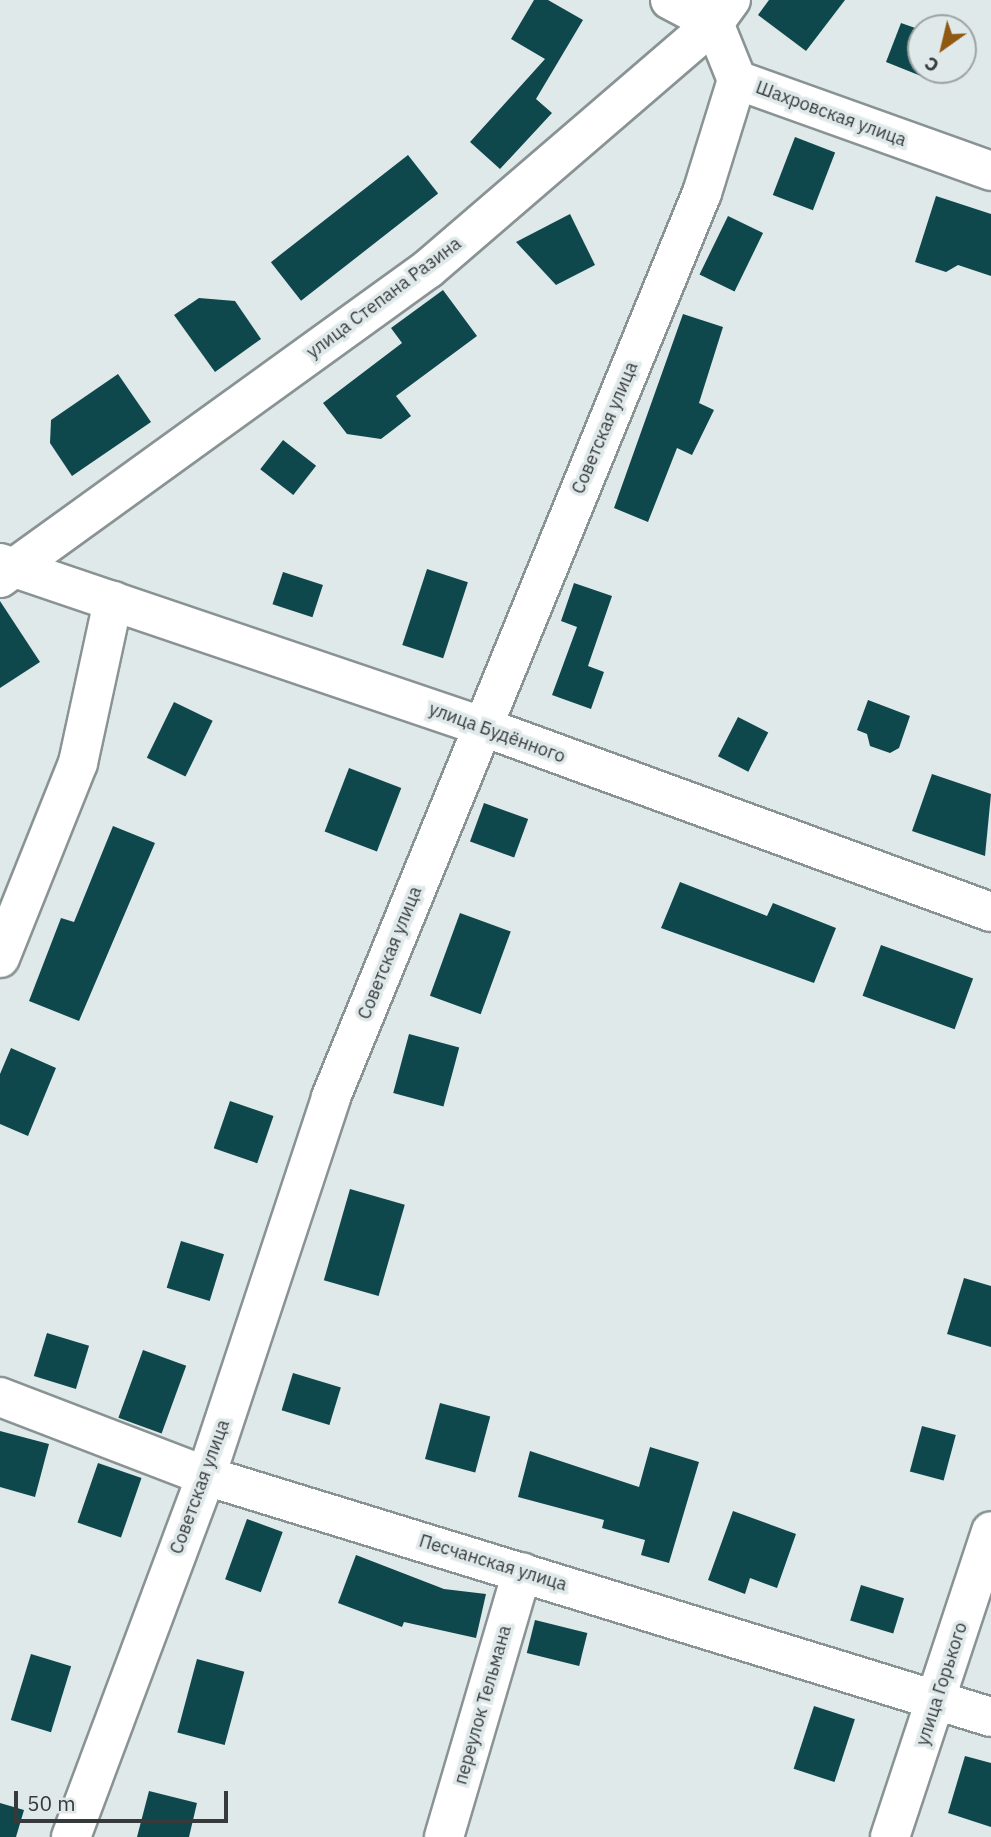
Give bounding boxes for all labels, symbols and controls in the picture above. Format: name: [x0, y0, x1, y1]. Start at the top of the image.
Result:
north arrow: [907, 14, 977, 84]
text: С: [920, 51, 943, 78]
street label: Шахровская улица: [753, 77, 909, 151]
street label: улица Степана Разина: [302, 233, 466, 363]
street label: Советская улица: [567, 359, 643, 497]
street label: улица Будённого: [426, 698, 568, 768]
street label: Советская улица: [354, 883, 426, 1023]
street label: Советская улица: [166, 1417, 234, 1557]
street label: Песчанская улица: [416, 1530, 570, 1596]
street label: улица Горького: [912, 1620, 972, 1748]
street label: переулок Тельмана: [450, 1623, 516, 1787]
scale bar: [18, 1778, 231, 1822]
text: 50 m: [27, 1789, 76, 1817]

